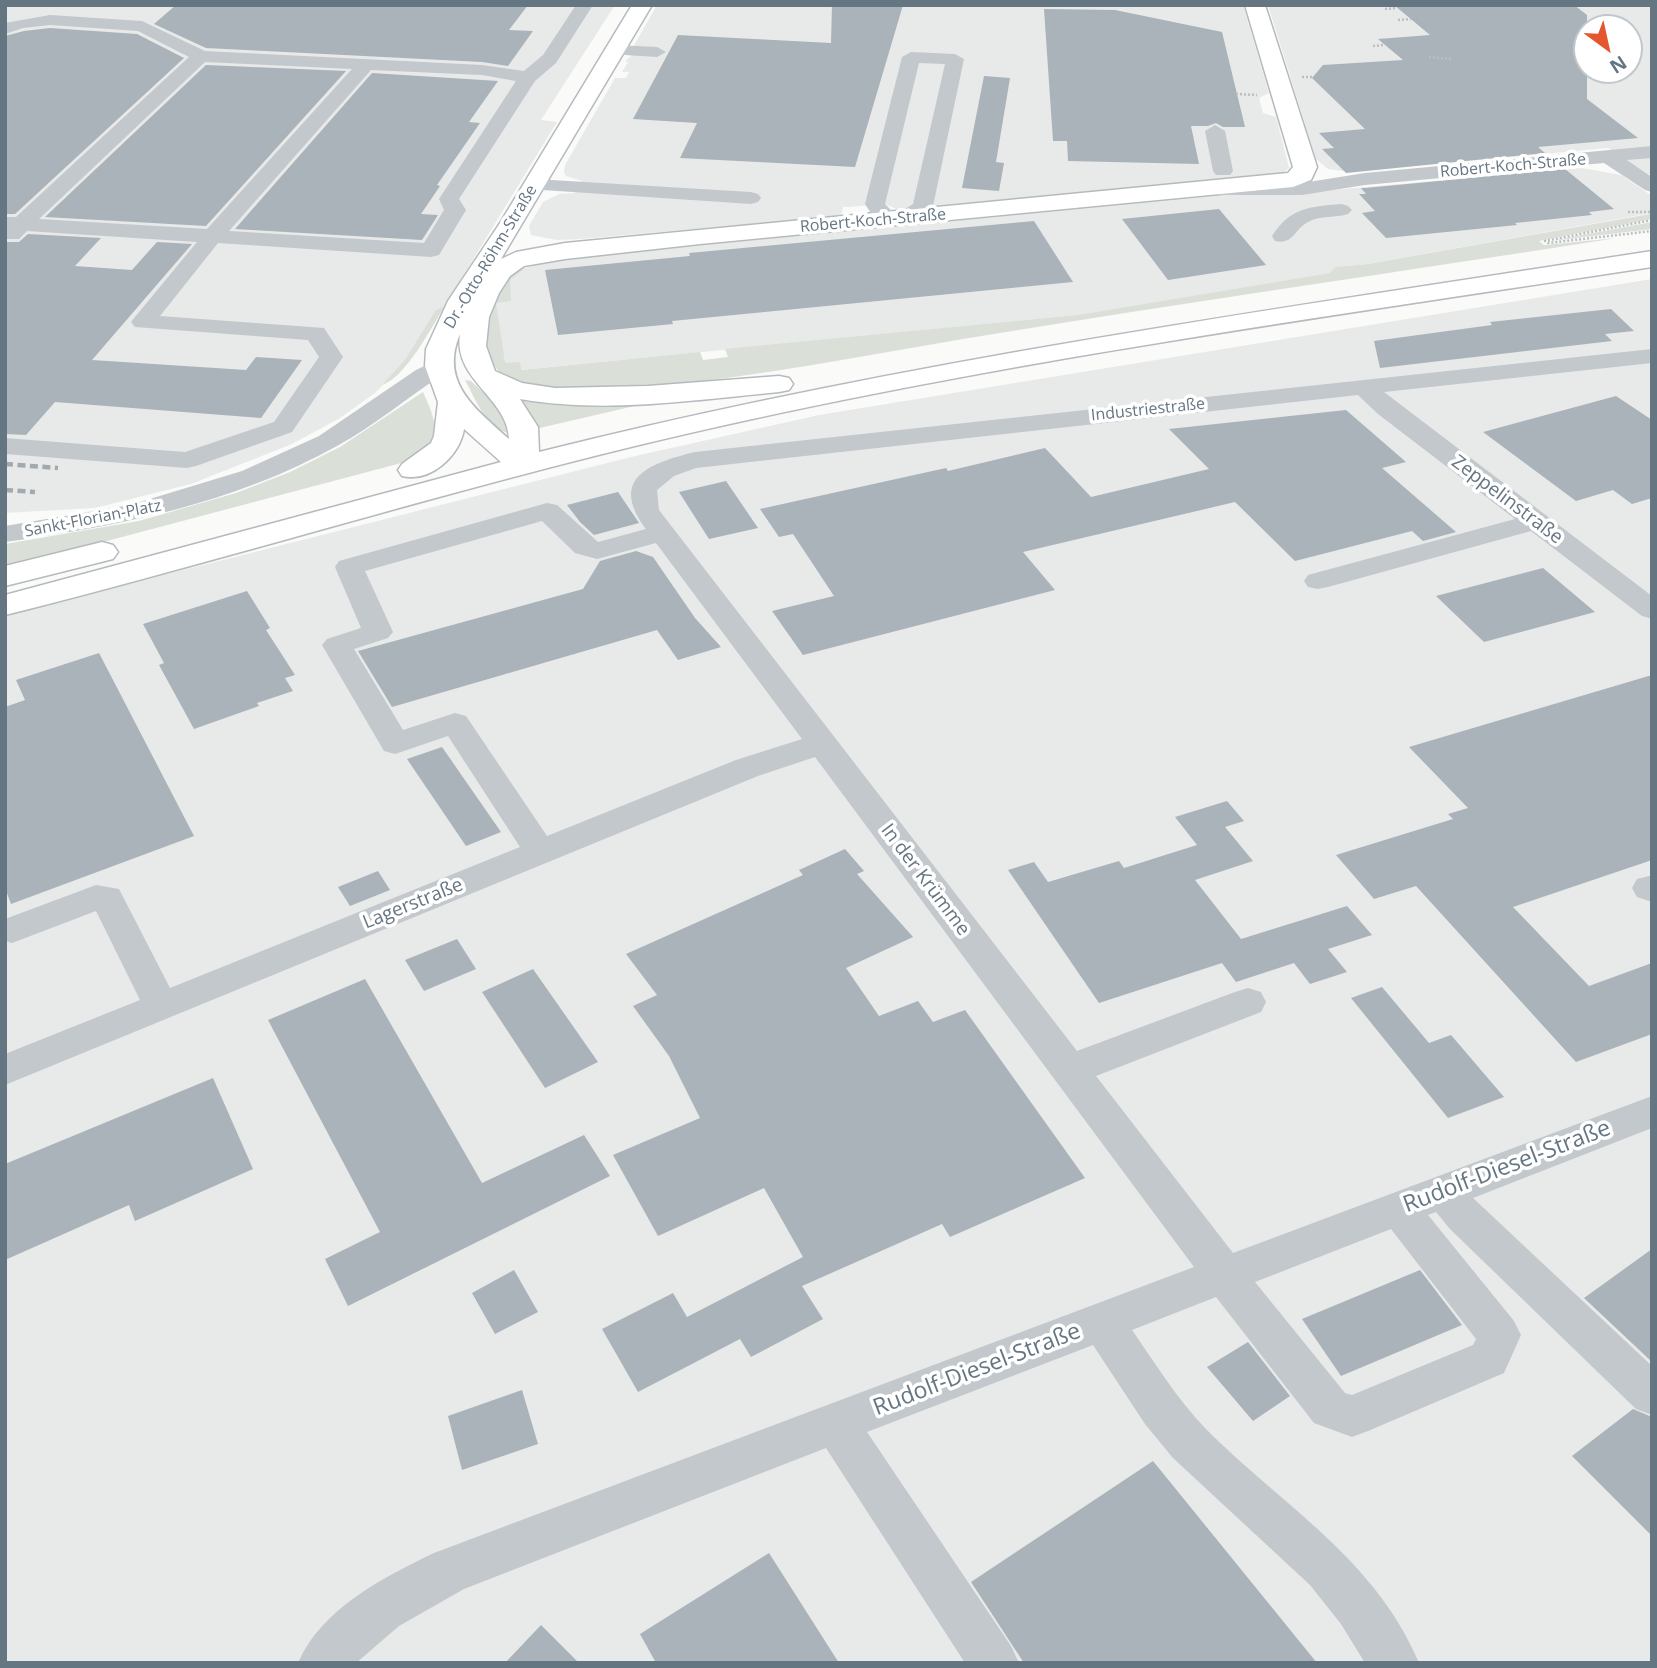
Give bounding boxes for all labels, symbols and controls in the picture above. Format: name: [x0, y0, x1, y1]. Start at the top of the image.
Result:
north arrow: [1573, 14, 1643, 84]
text: N: [1605, 50, 1632, 80]
street label: Robert-Koch-Straße: [1439, 150, 1587, 182]
street label: Dr.-Otto-Röhm-Straße: [440, 182, 542, 332]
street label: Robert-Koch-Straße: [799, 205, 947, 237]
street label: Industriestraße: [1090, 394, 1206, 426]
street label: Zeppelinstraße: [1447, 451, 1567, 549]
street label: Sankt-Florian-Platz: [23, 496, 163, 542]
street label: In der Krümme: [876, 820, 974, 940]
street label: Lagerstraße: [360, 874, 466, 934]
street label: Rudolf-Diesel-Straße: [1399, 1115, 1615, 1219]
street label: Rudolf-Diesel-Straße: [869, 1318, 1085, 1422]

